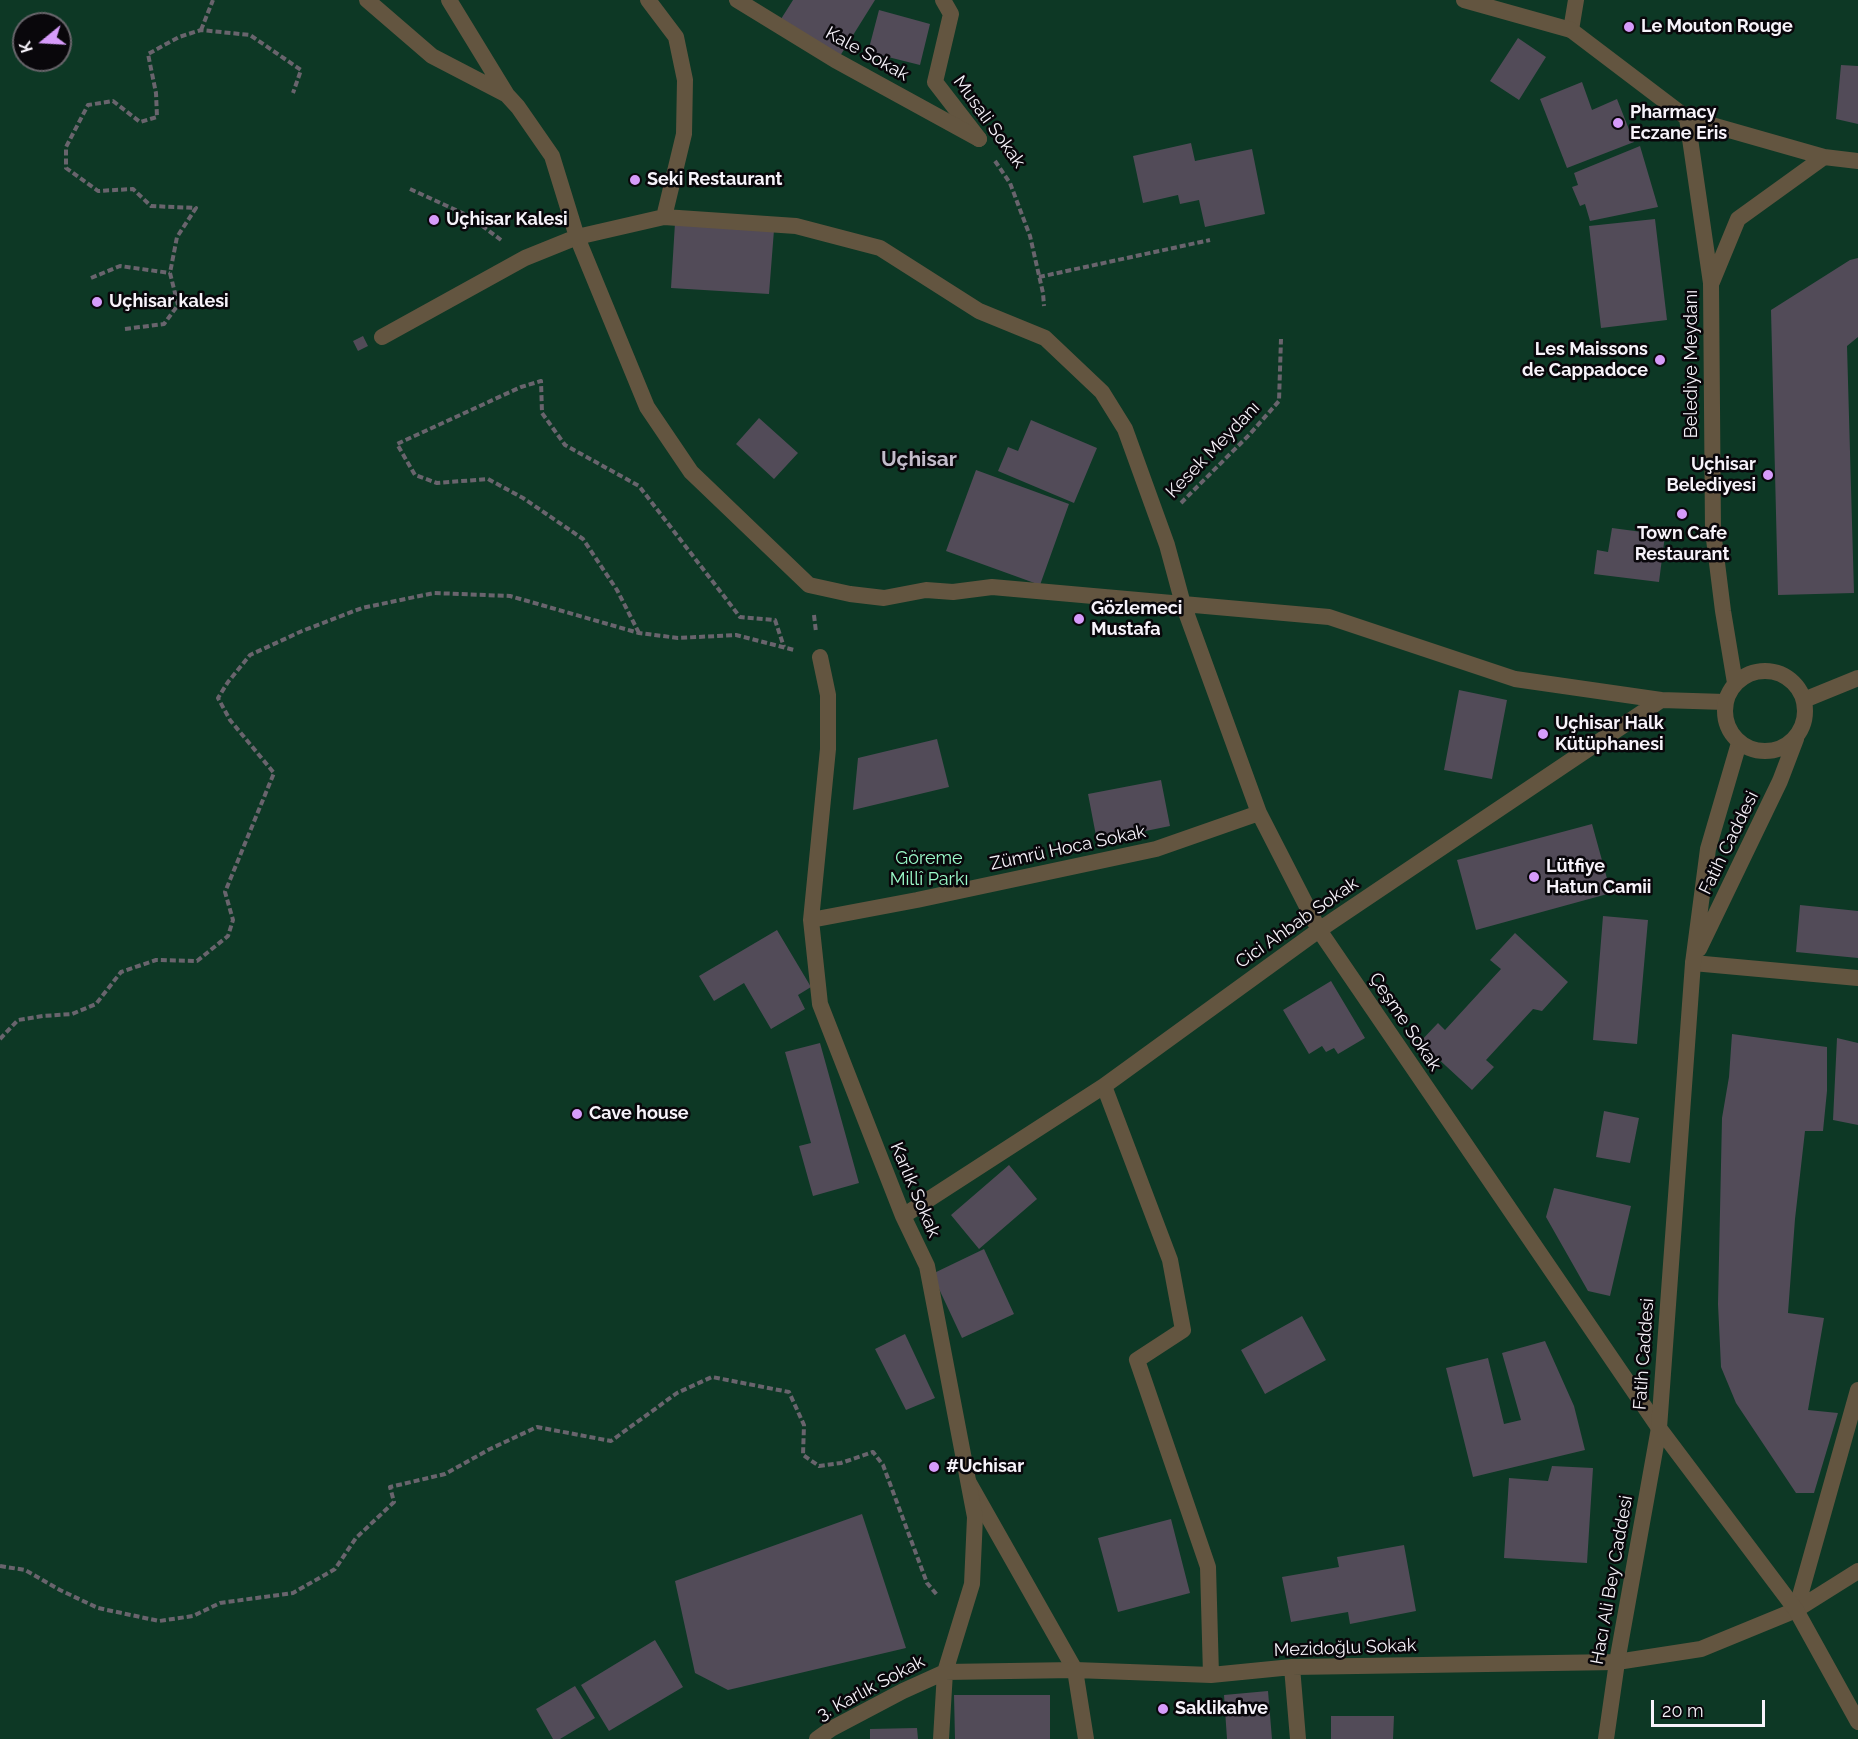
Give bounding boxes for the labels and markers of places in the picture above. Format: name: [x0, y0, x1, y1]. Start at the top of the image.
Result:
place label: Le Mouton Rouge: [1641, 16, 1793, 38]
marker: Le Mouton Rouge: [1622, 20, 1636, 34]
place label: Pharmacy Eczane Eris: [1630, 102, 1727, 144]
marker: Pharmacy Eczane Eris: [1611, 116, 1625, 130]
place label: Seki Restaurant: [647, 169, 782, 191]
marker: Seki Restaurant: [628, 173, 642, 187]
place label: Uçhisar Kalesi: [446, 209, 568, 231]
marker: Uçhisar Kalesi: [427, 213, 441, 227]
place label: Uçhisar kalesi: [109, 291, 229, 313]
marker: Uçhisar kalesi: [90, 295, 104, 309]
place label: Les Maissons de Cappadoce: [1522, 339, 1648, 382]
marker: Les Maissons de Cappadoce: [1653, 353, 1667, 367]
place label: Uçhisar Belediyesi: [1666, 454, 1756, 496]
marker: Uçhisar Belediyesi: [1761, 468, 1775, 482]
marker: Town Cafe Restaurant: [1675, 507, 1689, 521]
place label: Town Cafe Restaurant: [1635, 523, 1729, 566]
place label: Gözlemeci Mustafa: [1091, 598, 1182, 640]
marker: Gözlemeci Mustafa: [1072, 612, 1086, 626]
place label: Uçhisar Halk Kütüphanesi: [1555, 713, 1664, 756]
marker: Uçhisar Halk Kütüphanesi: [1536, 727, 1550, 741]
place label: Lütfiye Hatun Camii: [1546, 856, 1651, 898]
marker: Lütfiye Hatun Camii: [1527, 870, 1541, 884]
place label: Cave house: [589, 1103, 689, 1125]
marker: Cave house: [570, 1107, 584, 1121]
place label: #Uchisar: [946, 1456, 1024, 1478]
marker: #Uchisar: [927, 1460, 941, 1474]
place label: Saklikahve: [1175, 1698, 1268, 1720]
marker: Saklikahve: [1156, 1702, 1170, 1716]

